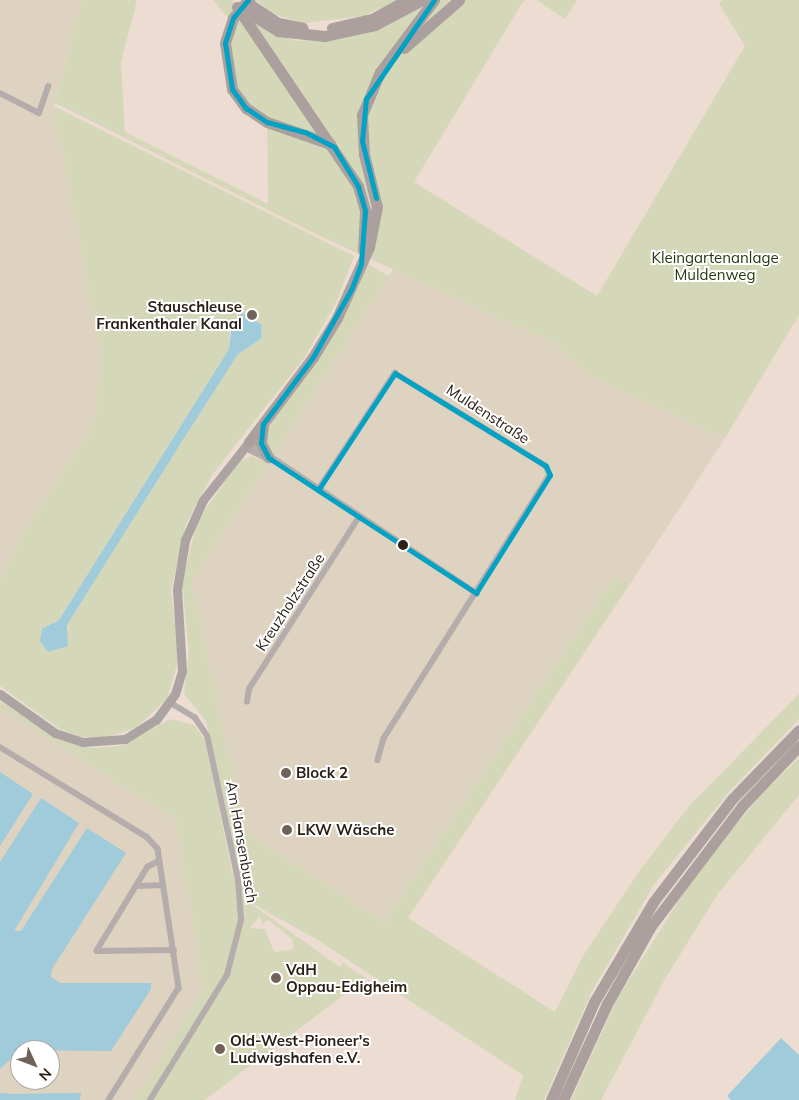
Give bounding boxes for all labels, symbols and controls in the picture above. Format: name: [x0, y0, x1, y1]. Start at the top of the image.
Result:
park label: Kleingartenanlage Muldenweg: [651, 248, 779, 283]
place label: Stauschleuse Frankenthaler Kanal: [96, 297, 242, 332]
marker: Stauschleuse Frankenthaler Kanal: [246, 309, 258, 321]
street label: Muldenstraße: [443, 380, 533, 448]
unlabelled marker: [398, 540, 408, 550]
street label: Kreuzholzstraße: [252, 550, 328, 654]
place label: Block 2: [296, 764, 348, 782]
marker: Block 2: [280, 767, 292, 779]
street label: Am Hansenbusch: [222, 780, 262, 904]
place label: LKW Wäsche: [297, 821, 394, 839]
marker: LKW Wäsche: [281, 824, 293, 836]
place label: VdH Oppau-Edigheim: [286, 960, 407, 995]
marker: VdH Oppau-Edigheim: [270, 972, 282, 984]
place label: Old-West-Pioneer's Ludwigshafen e.V.: [230, 1031, 370, 1066]
north arrow: [10, 1040, 60, 1090]
marker: Old-West-Pioneer's Ludwigshafen e.V.: [214, 1043, 226, 1055]
text: N: [35, 1065, 55, 1085]

